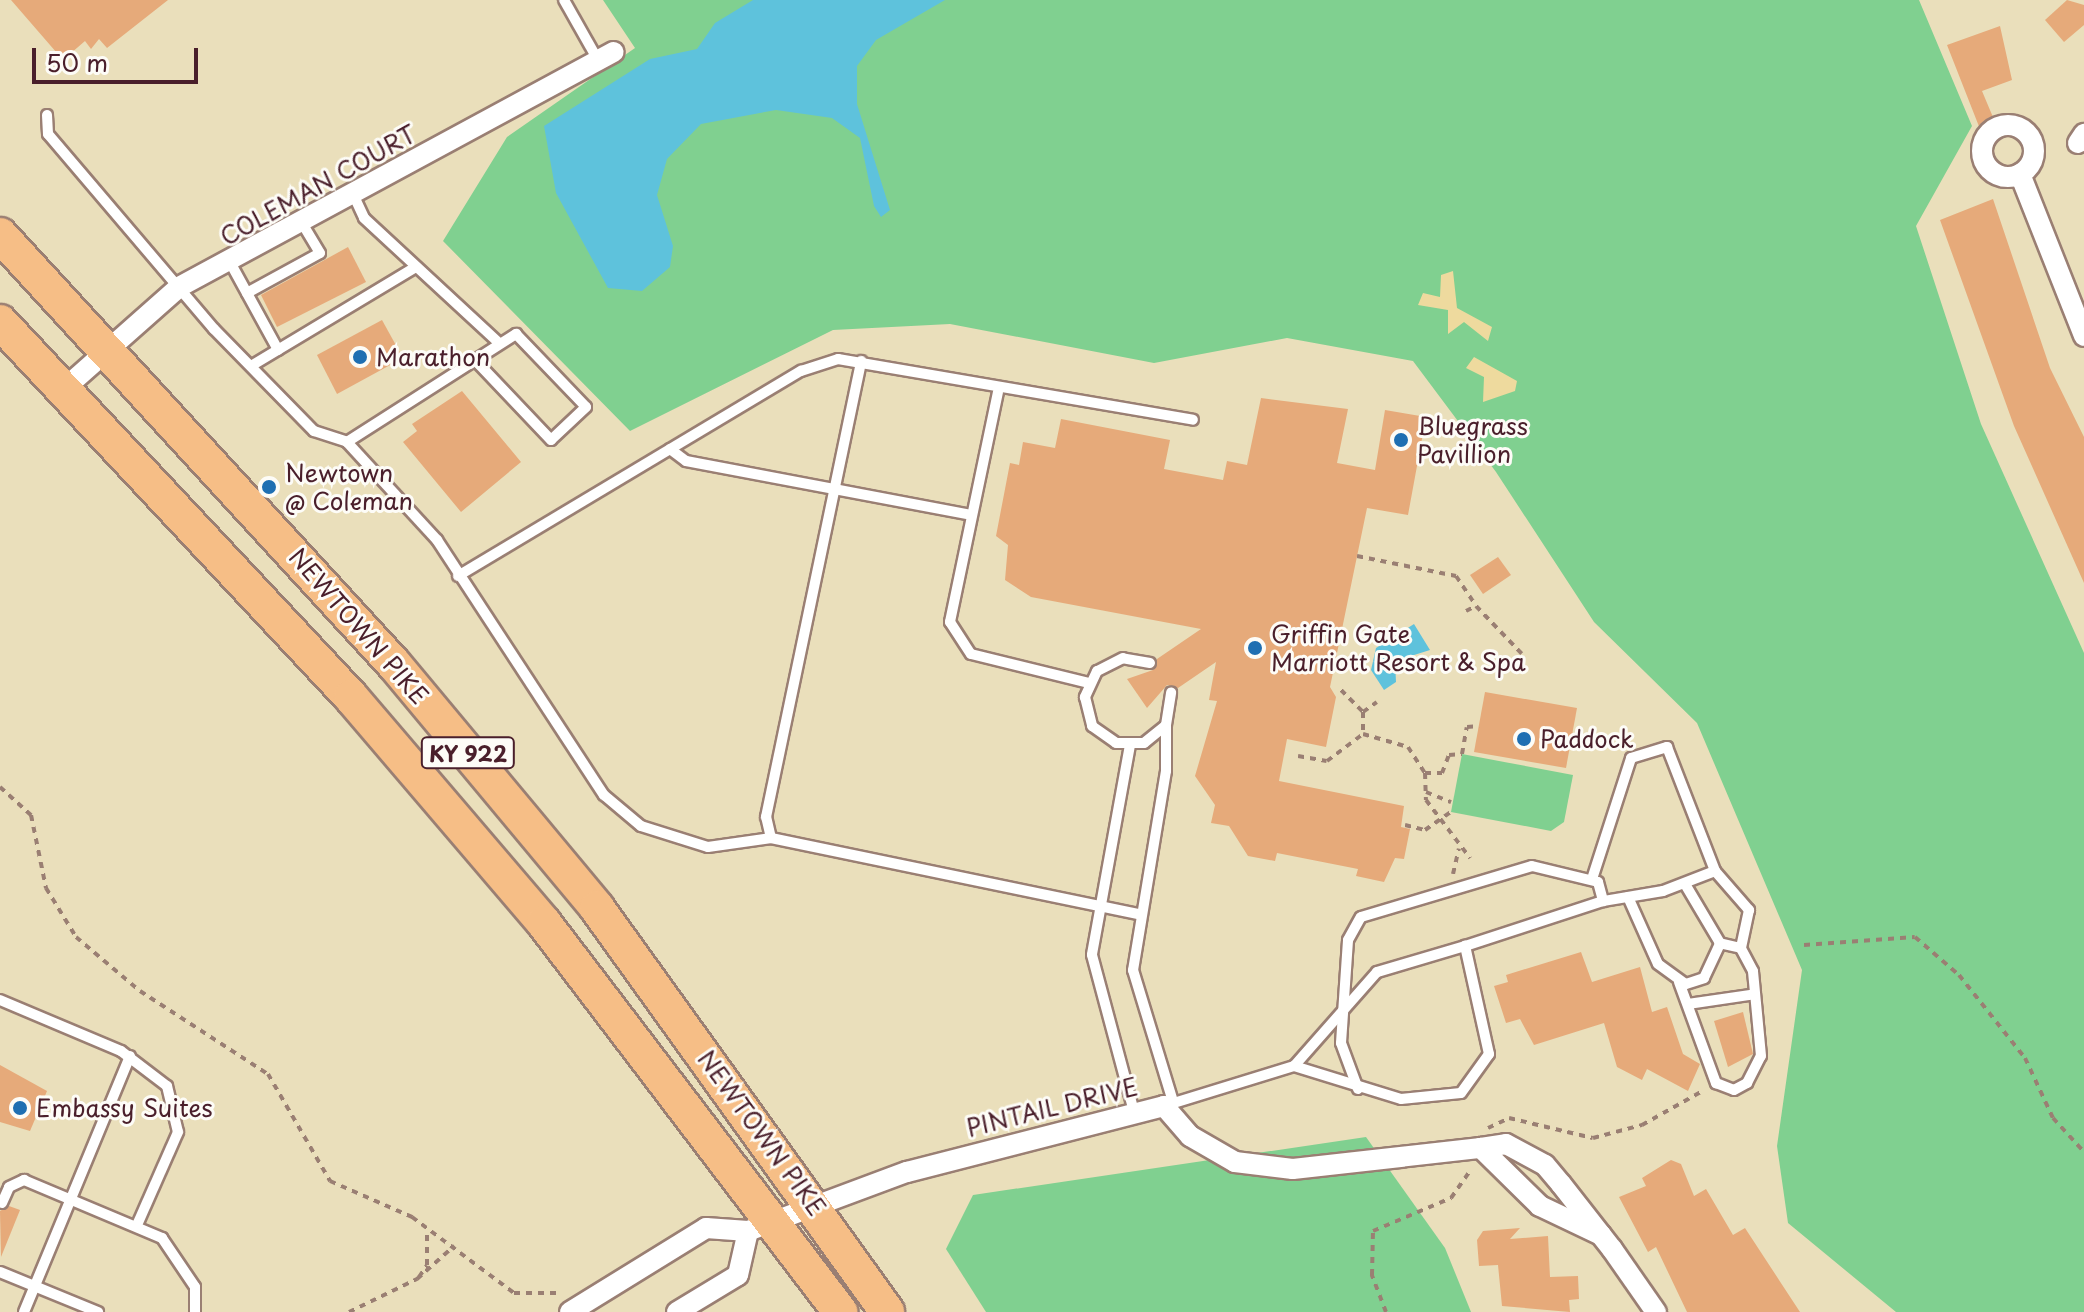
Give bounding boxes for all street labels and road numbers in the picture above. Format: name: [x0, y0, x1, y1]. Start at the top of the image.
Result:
street label: COLEMAN COURT: [215, 119, 421, 251]
street label: NEWTOWN PIKE: [283, 542, 435, 710]
road number: KY 922: [420, 735, 516, 771]
street label: NEWTOWN PIKE: [692, 1044, 832, 1222]
street label: PINTAIL DRIVE: [963, 1072, 1141, 1142]

